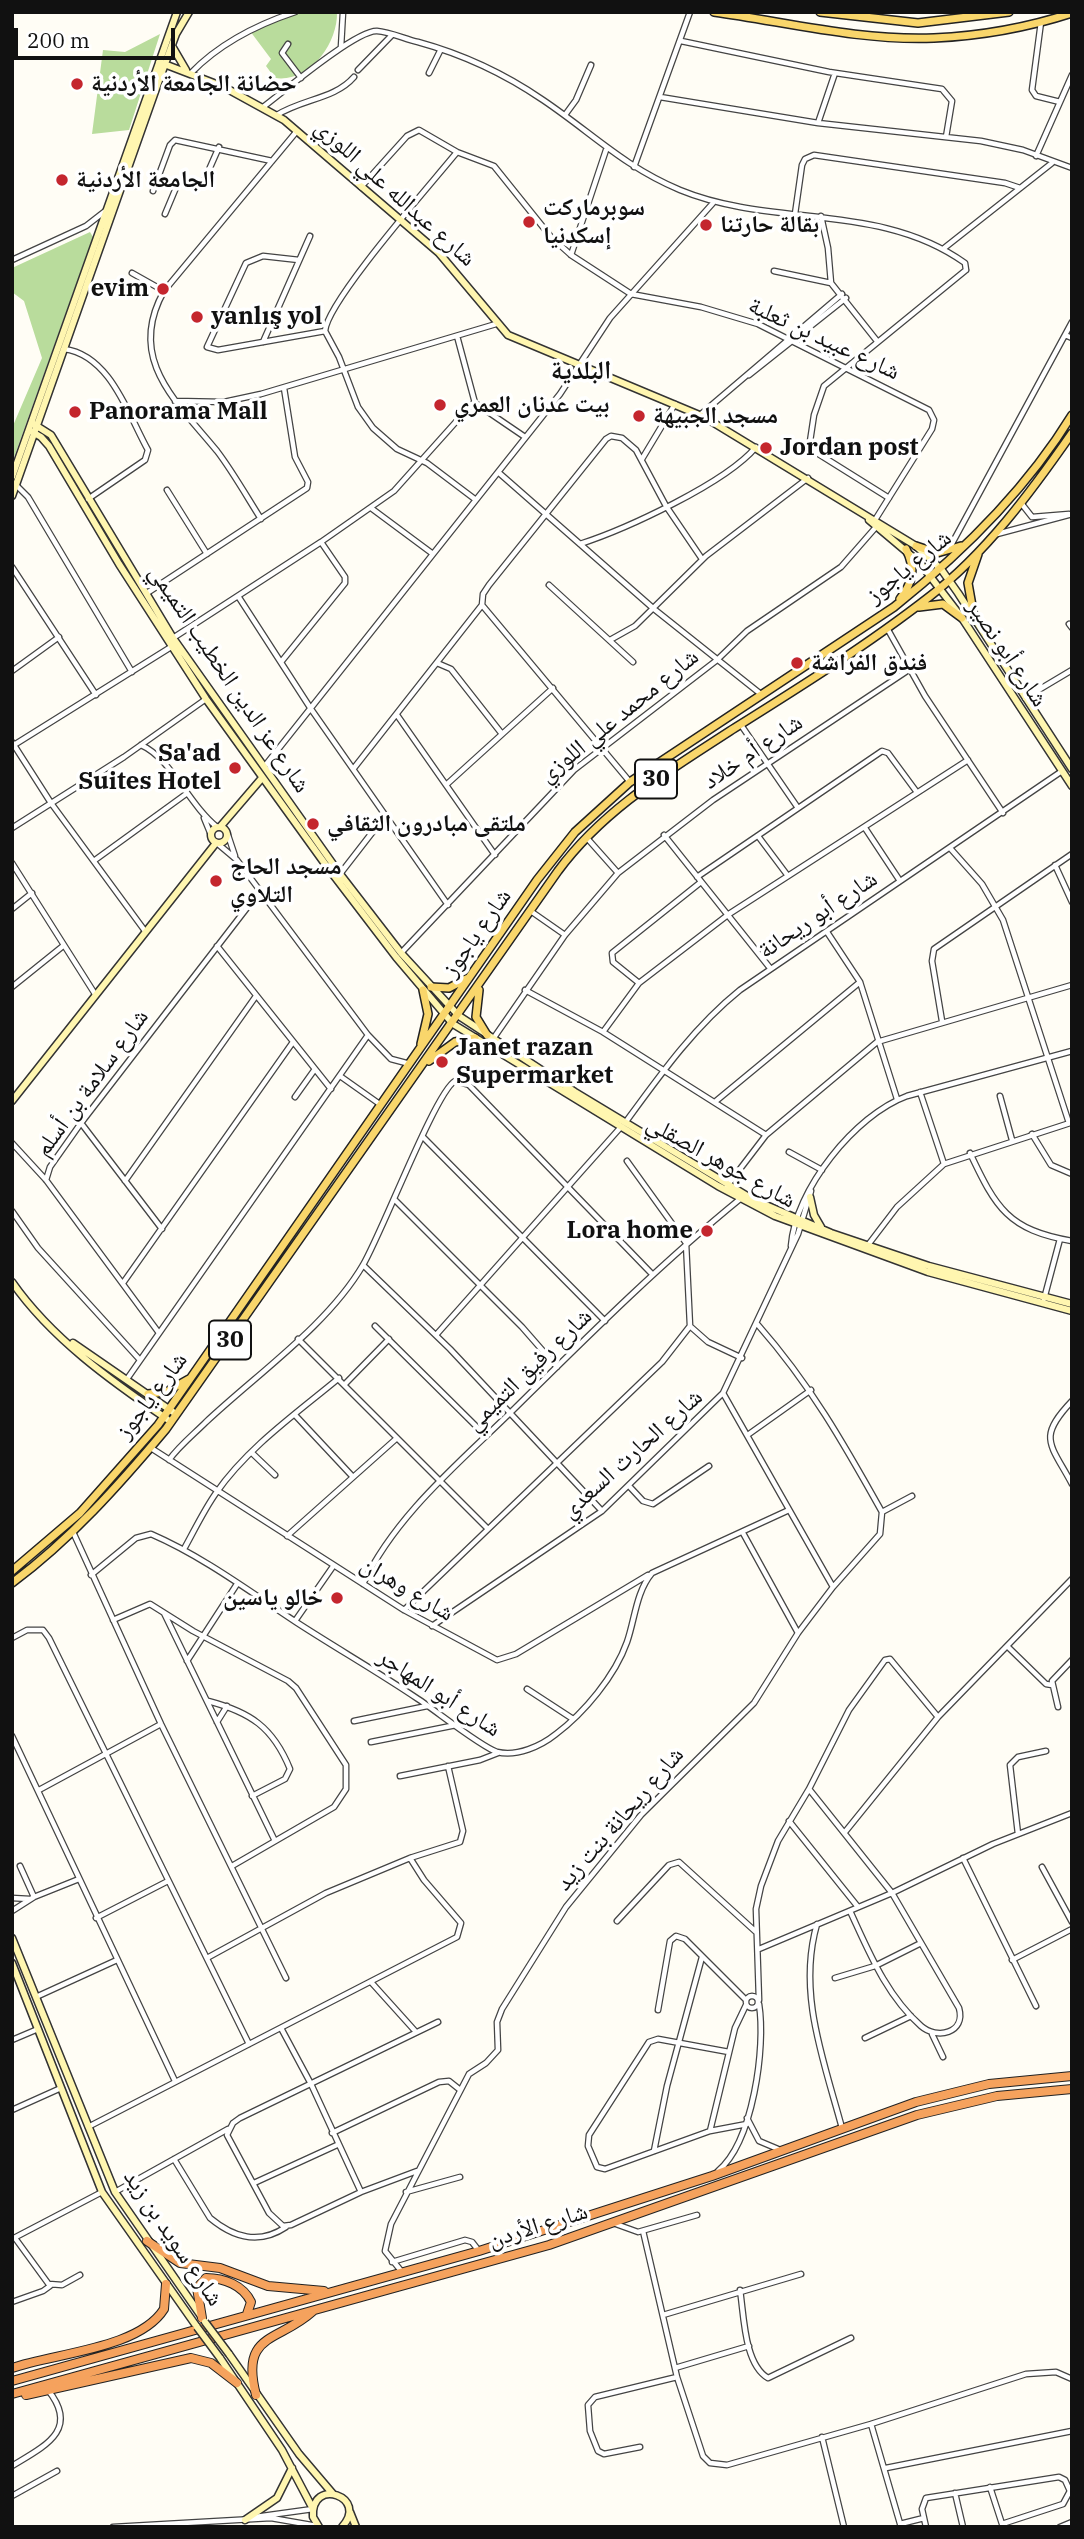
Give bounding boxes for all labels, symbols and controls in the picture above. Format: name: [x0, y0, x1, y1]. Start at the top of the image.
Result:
scale bar: [18, 14, 178, 58]
text: 200 m: [27, 26, 90, 54]
place label: حضانة الجامعة الأردنية: [91, 70, 297, 98]
marker: حضانة الجامعة الأردنية: [69, 76, 85, 92]
street label: شارع عبدالله علي اللوزي: [309, 113, 481, 273]
place label: الجامعة الأردنية: [76, 166, 215, 194]
marker: الجامعة الأردنية: [54, 172, 70, 188]
place label: سوبرماركت إسكدنيا: [543, 194, 645, 250]
place label: بقالة حارتنا: [720, 211, 819, 239]
marker: سوبرماركت إسكدنيا: [521, 214, 537, 230]
marker: بقالة حارتنا: [698, 217, 714, 233]
place label: evim: [91, 275, 149, 303]
marker: evim: [155, 281, 171, 297]
street label: شارع عبيد بن ثعلبة: [744, 291, 904, 387]
place label: yanlış yol: [211, 303, 322, 331]
marker: yanlış yol: [189, 309, 205, 325]
district label: البلدية: [551, 355, 611, 387]
place label: بيت عدنان العمري: [454, 391, 609, 419]
marker: بيت عدنان العمري: [432, 397, 448, 413]
place label: Panorama Mall: [89, 398, 268, 426]
place label: مسجد الجبيهة: [653, 402, 778, 430]
marker: Panorama Mall: [67, 404, 83, 420]
marker: مسجد الجبيهة: [631, 408, 647, 424]
place label: Jordan post: [780, 434, 918, 462]
marker: Jordan post: [758, 440, 774, 456]
street label: شارع ياجوز: [861, 524, 957, 610]
street label: شارع عز الدين الخطيب التميمي: [142, 560, 316, 798]
street label: شارع أبو نصير: [960, 594, 1054, 712]
street label: شارع محمد علي اللوزي: [533, 643, 705, 789]
place label: فندق الفراشة: [811, 649, 927, 677]
marker: فندق الفراشة: [789, 655, 805, 671]
street label: شارع أم خلاد: [698, 708, 808, 796]
place label: Sa'ad Suites Hotel: [78, 740, 221, 796]
marker: Sa'ad Suites Hotel: [227, 760, 243, 776]
road number: 30: [635, 760, 677, 799]
place label: ملتقى مبادرون الثقافي: [327, 810, 526, 838]
marker: ملتقى مبادرون الثقافي: [305, 816, 321, 832]
place label: مسجد الحاج التلاوي: [230, 853, 341, 909]
street label: شارع أبو ريحانة: [753, 865, 883, 965]
marker: مسجد الحاج التلاوي: [208, 873, 224, 889]
street label: شارع ياجوز: [436, 883, 518, 983]
street label: شارع سلامة بن أسلم: [29, 1004, 155, 1162]
place label: Janet razan Supermarket: [456, 1034, 613, 1090]
marker: Janet razan Supermarket: [434, 1054, 450, 1070]
street label: شارع جوهر الصقلي: [641, 1109, 801, 1215]
place label: Lora home: [567, 1217, 693, 1245]
marker: Lora home: [699, 1223, 715, 1239]
street label: شارع رفيق التميمي: [460, 1302, 598, 1438]
road number: 30: [209, 1320, 251, 1359]
street label: شارع ياجوز: [110, 1347, 194, 1445]
street label: شارع الحارث السعدي: [555, 1383, 709, 1525]
street label: شارع وهران: [355, 1550, 459, 1628]
place label: خالو ياسين: [223, 1584, 323, 1612]
marker: خالو ياسين: [329, 1590, 345, 1606]
street label: شارع أبو المهاجر: [372, 1642, 506, 1744]
street label: شارع ريحانة بنت زيد: [550, 1741, 690, 1897]
street label: شارع سويد بن زيد: [117, 2164, 229, 2312]
street label: شارع الأردن: [485, 2197, 591, 2255]

